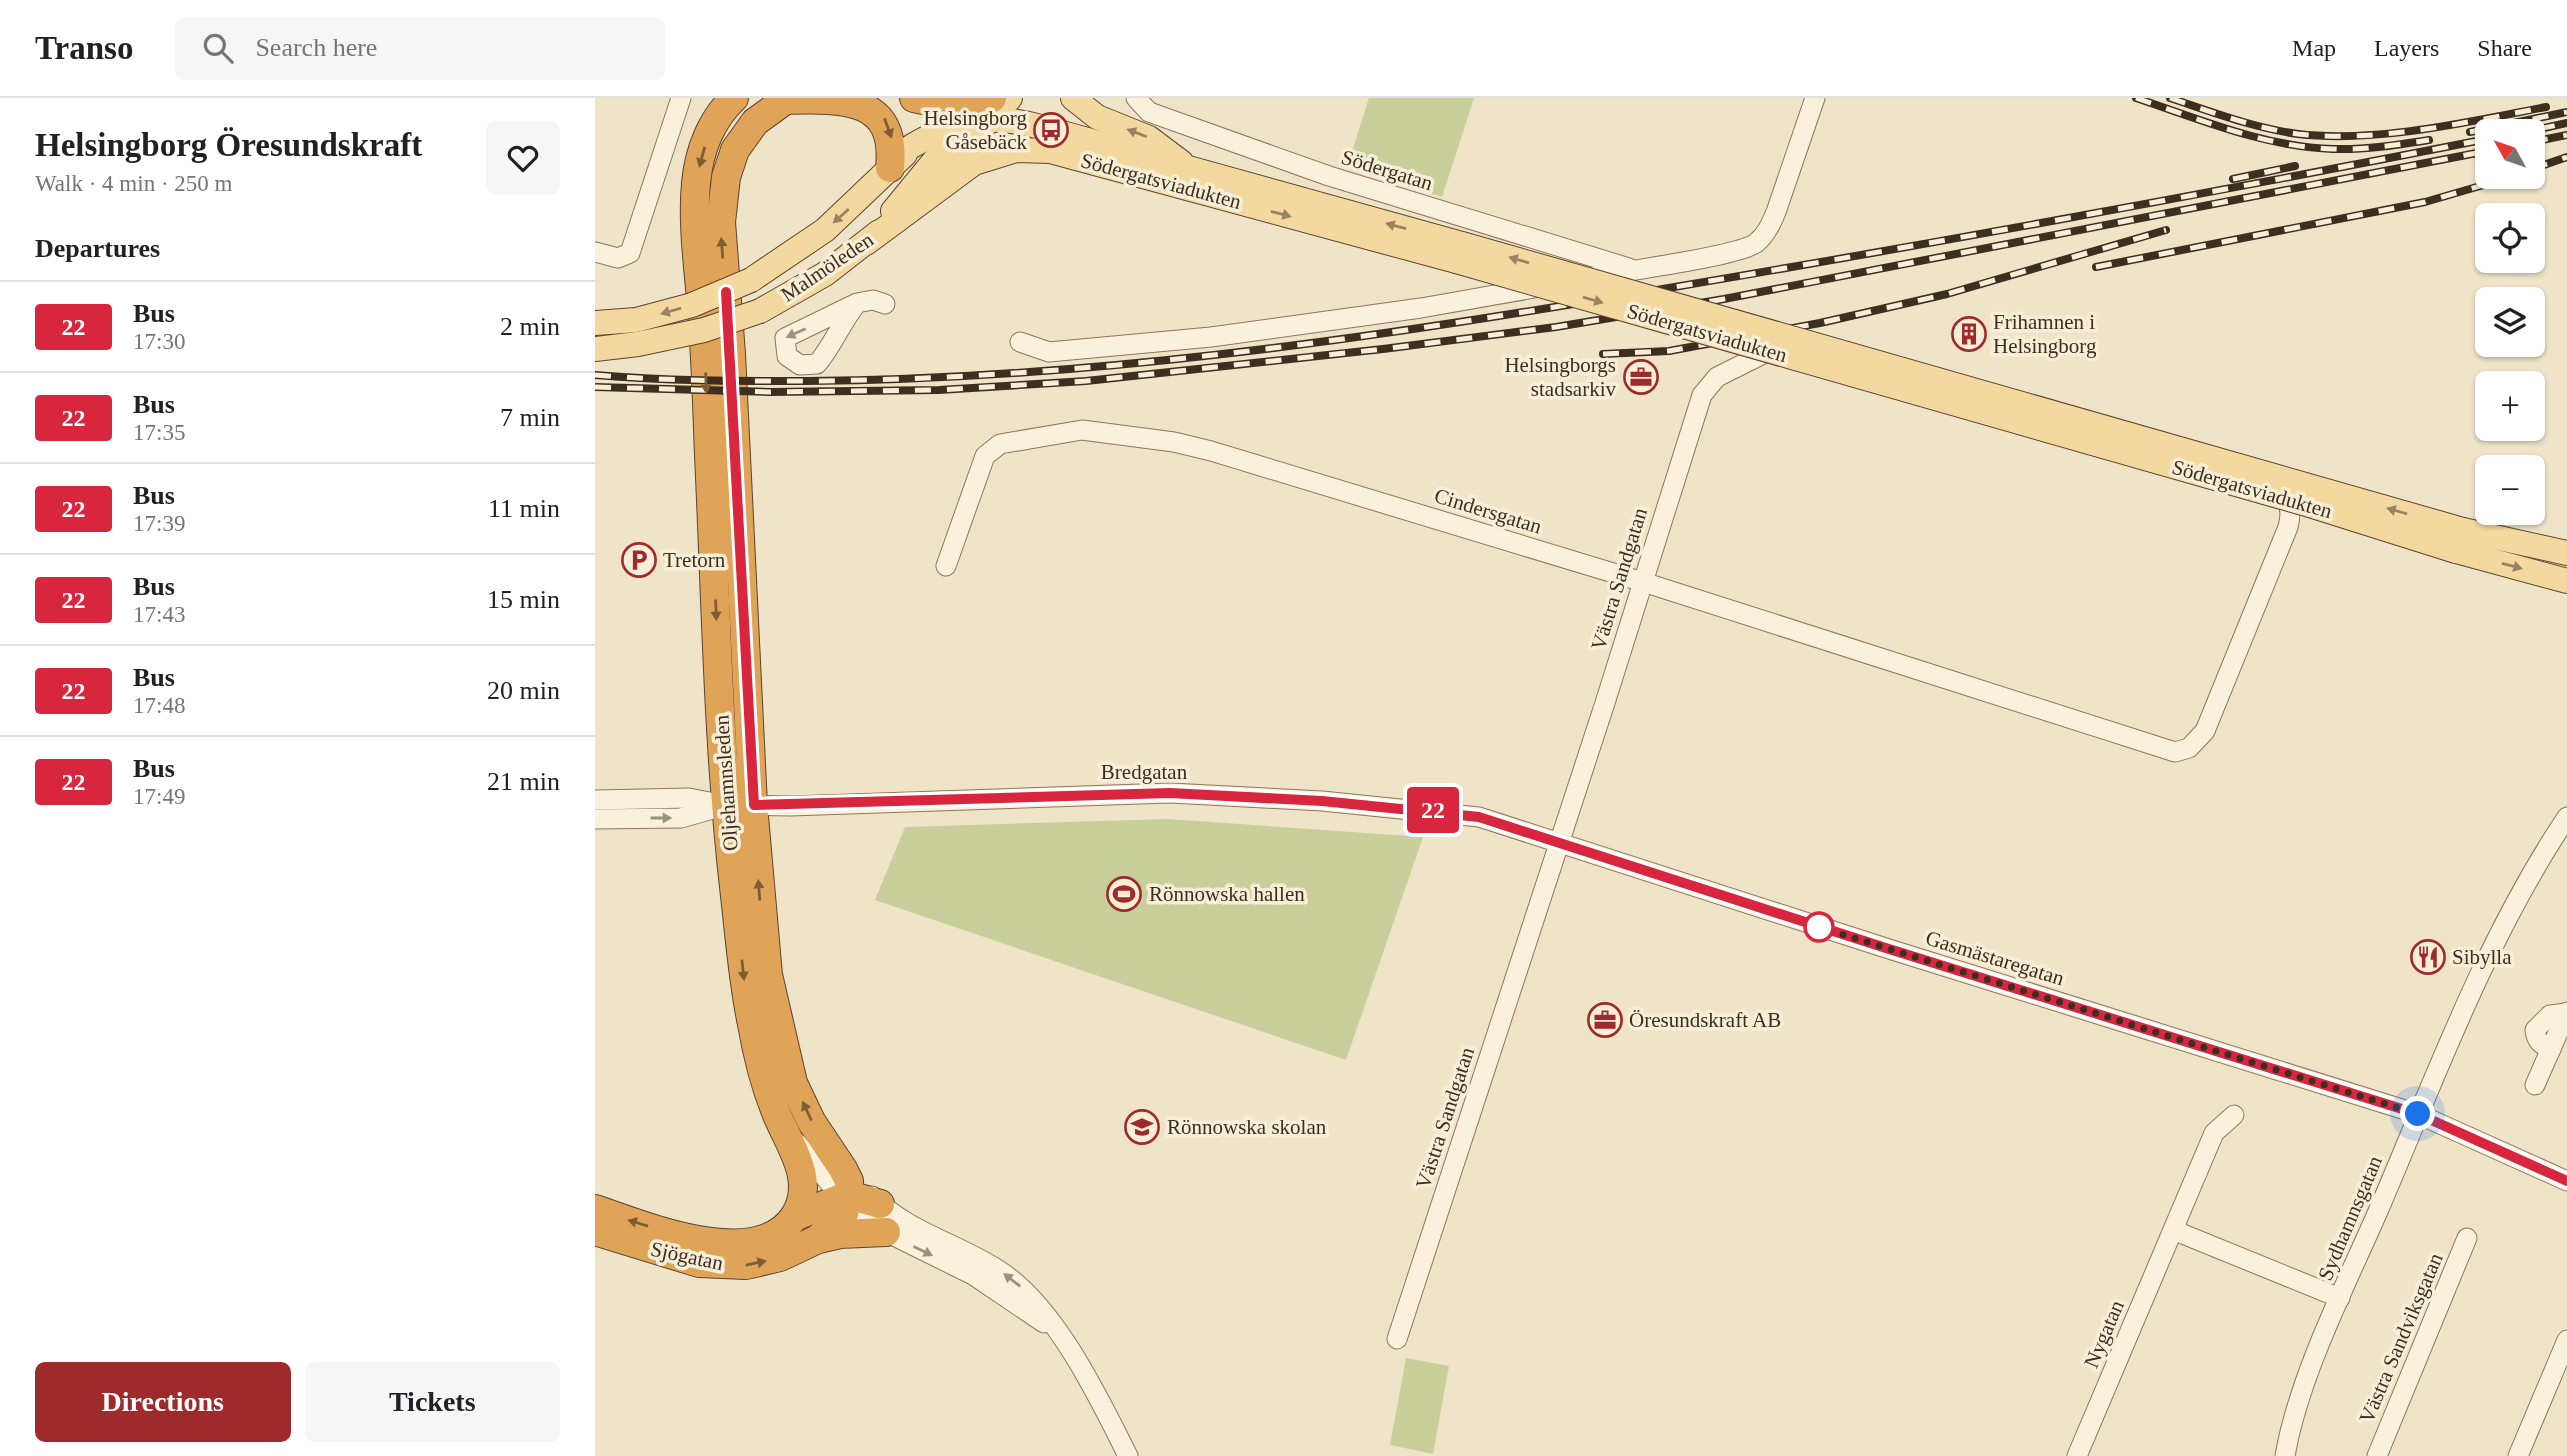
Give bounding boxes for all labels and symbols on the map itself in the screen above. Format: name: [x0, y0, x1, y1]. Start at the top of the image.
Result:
place label: Helsingborg Gåsebäck: [924, 106, 1027, 154]
bus stop icon: Helsingborg Gåsebäck: [1032, 111, 1070, 149]
one-way arrow: [883, 117, 894, 138]
north arrow: [2475, 119, 2545, 189]
one-way arrow: [1126, 128, 1147, 139]
street label: Södergatan: [1339, 145, 1436, 195]
one-way arrow: [696, 146, 706, 167]
street label: Södergatsviadukten: [1078, 148, 1244, 214]
one-way arrow: [833, 207, 850, 223]
one-way arrow: [1270, 209, 1292, 220]
one-way arrow: [1385, 220, 1407, 231]
street label: Malmöleden: [776, 227, 878, 307]
one-way arrow: [717, 237, 728, 259]
one-way arrow: [1508, 254, 1530, 265]
one-way arrow: [1582, 296, 1603, 306]
street label: Södergatsviadukten: [1624, 299, 1790, 367]
one-way arrow: [661, 307, 682, 317]
place label: Frihamnen i Helsingborg: [1993, 310, 2097, 358]
building icon: Frihamnen i Helsingborg: [1950, 315, 1988, 353]
one-way arrow: [786, 327, 806, 339]
place label: Helsingborgs stadsarkiv: [1504, 353, 1616, 401]
office icon: Helsingborgs stadsarkiv: [1622, 358, 1660, 396]
one-way arrow: [701, 372, 712, 394]
street label: Södergatsviadukten: [2169, 455, 2335, 523]
street label: Cindersgatan: [1432, 483, 1545, 539]
street label: Västra Sandgatan: [1586, 504, 1652, 653]
one-way arrow: [2387, 505, 2408, 515]
parking icon: Tretorn: [620, 541, 658, 579]
place label: Tretorn: [663, 548, 726, 572]
one-way arrow: [2501, 561, 2522, 571]
one-way arrow: [711, 600, 722, 622]
street label: Oljehamnsleden: [709, 714, 743, 852]
street label: Bredgatan: [1101, 760, 1188, 784]
line badge: 22: [1401, 787, 1465, 833]
one-way arrow: [650, 812, 672, 824]
sports icon: Rönnowska hallen: [1105, 875, 1143, 913]
one-way arrow: [753, 879, 764, 901]
place label: Rönnowska hallen: [1149, 882, 1305, 906]
unlabelled marker: [1804, 912, 1834, 942]
street label: Gasmästaregatan: [1923, 926, 2068, 991]
restaurant icon: Sibylla: [2409, 938, 2447, 976]
place label: Sibylla: [2452, 945, 2512, 969]
one-way arrow: [738, 960, 749, 982]
office icon: Öresundskraft AB: [1586, 1001, 1624, 1039]
place label: Öresundskraft AB: [1629, 1008, 1781, 1032]
street label: Västra Sandgatan: [1411, 1044, 1479, 1192]
your location: [2400, 1096, 2435, 1131]
one-way arrow: [801, 1101, 813, 1121]
school or university icon: Rönnowska skolan: [1123, 1108, 1161, 1146]
place label: Rönnowska skolan: [1167, 1115, 1327, 1139]
street label: Sydhamnsgatan: [2313, 1152, 2387, 1284]
one-way arrow: [627, 1217, 648, 1227]
street label: Sjögatan: [649, 1237, 726, 1275]
one-way arrow: [913, 1245, 933, 1256]
street label: Västra Sandviksgatan: [2354, 1249, 2448, 1427]
one-way arrow: [745, 1257, 767, 1268]
one-way arrow: [1003, 1273, 1021, 1288]
street label: Nygatan: [2079, 1296, 2129, 1371]

